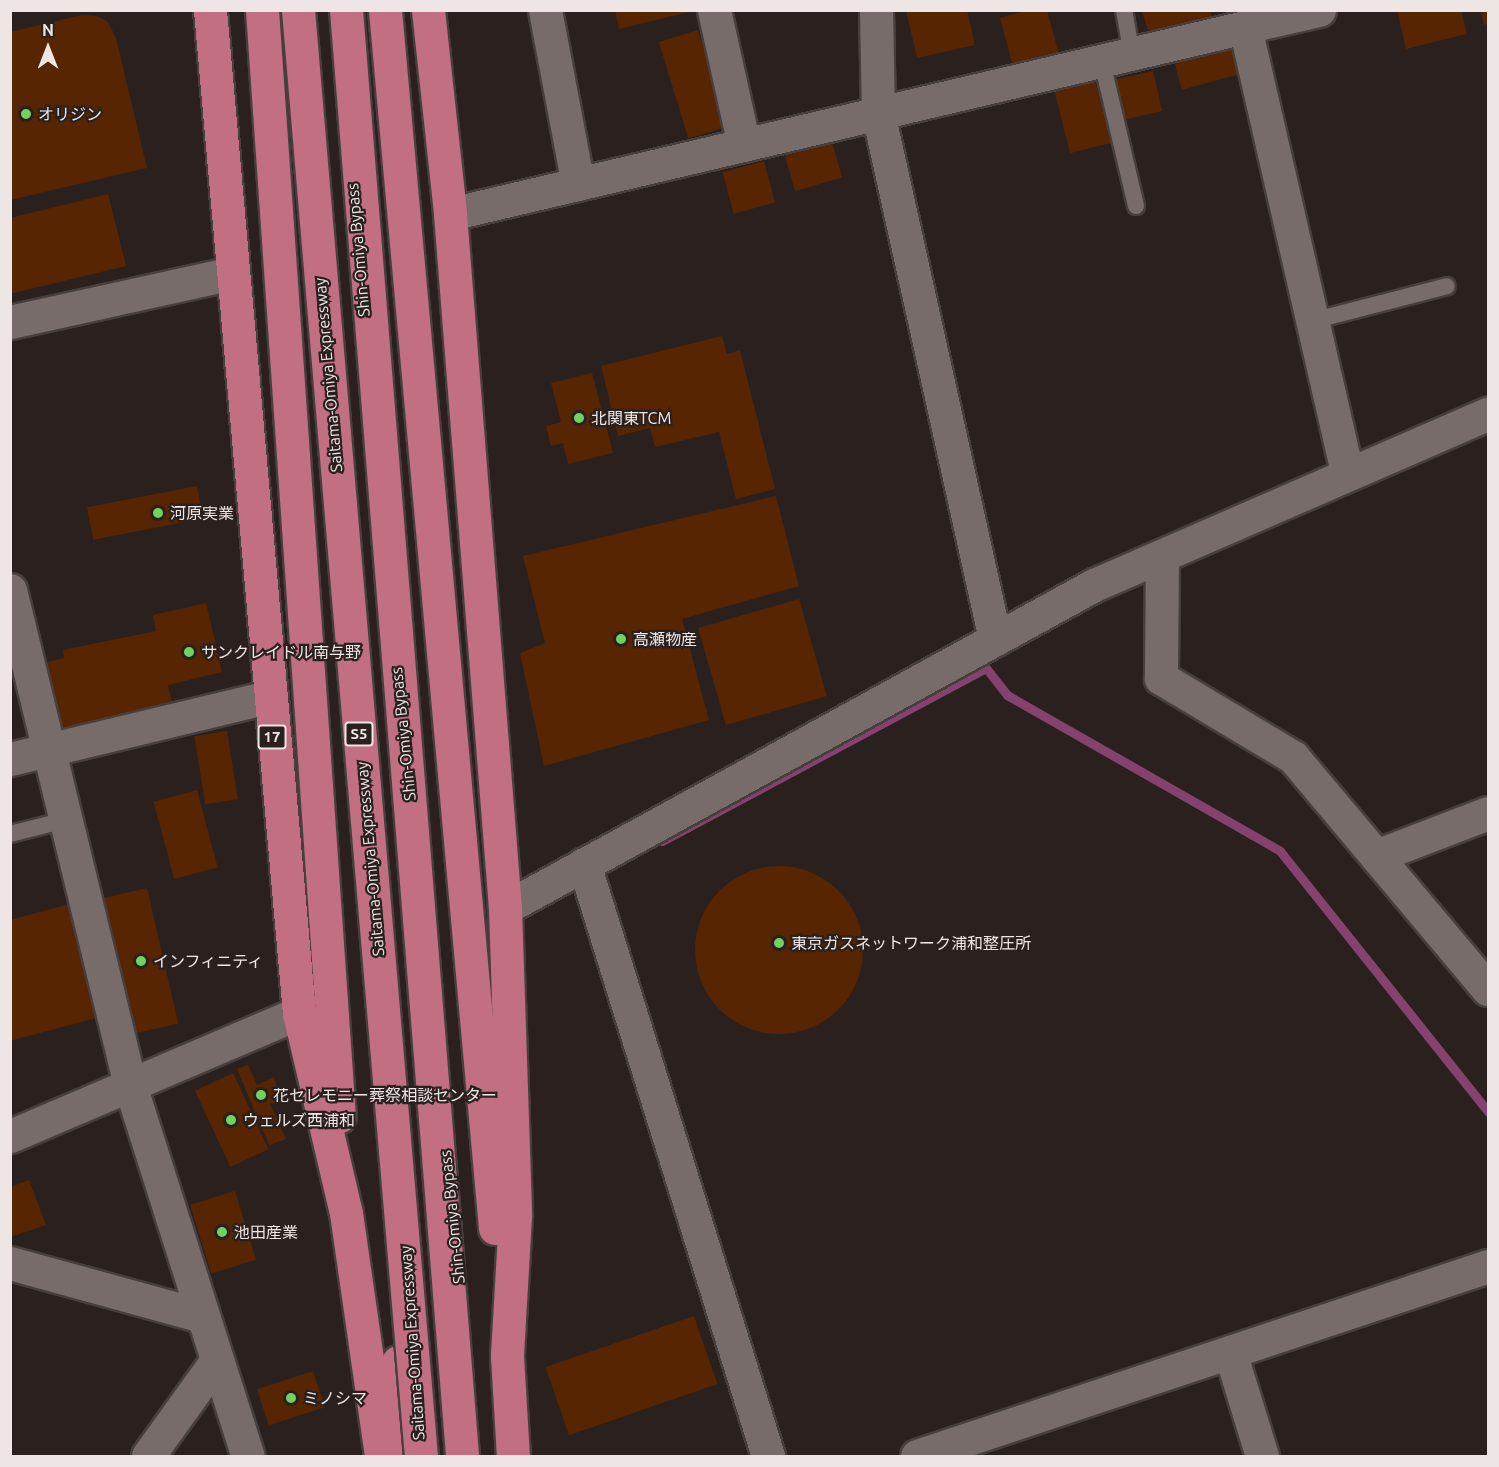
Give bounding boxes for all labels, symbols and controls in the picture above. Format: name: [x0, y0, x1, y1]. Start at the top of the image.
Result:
north arrow: [18, 18, 78, 78]
text: N: [42, 21, 54, 39]
place label: オリジン: [38, 104, 102, 124]
marker: オリジン: [19, 107, 33, 121]
street label: Shin-Omiya Bypass: [343, 182, 373, 318]
street label: Saitama-Omiya Expressway: [310, 277, 346, 473]
place label: 北関東TCM: [591, 408, 671, 428]
marker: 北関東TCM: [572, 411, 586, 425]
place label: 河原実業: [170, 503, 234, 523]
marker: 河原実業: [151, 506, 165, 520]
place label: 高瀬物産: [633, 629, 697, 649]
marker: 高瀬物産: [614, 632, 628, 646]
place label: サンクレイドル南与野: [201, 642, 361, 662]
marker: サンクレイドル南与野: [182, 645, 196, 659]
street label: Shin-Omiya Bypass: [386, 666, 420, 802]
road number: S5: [344, 722, 374, 746]
road number: 17: [257, 725, 287, 749]
street label: Saitama-Omiya Expressway: [352, 761, 388, 957]
place label: 東京ガスネットワーク浦和整圧所: [791, 933, 1031, 953]
marker: 東京ガスネットワーク浦和整圧所: [772, 936, 786, 950]
place label: インフィニティ: [153, 951, 265, 971]
marker: インフィニティ: [134, 954, 148, 968]
place label: 花セレモニー葬祭相談センター: [273, 1085, 497, 1105]
marker: 花セレモニー葬祭相談センター: [254, 1088, 268, 1102]
place label: ウェルズ西浦和: [243, 1110, 355, 1130]
marker: ウェルズ西浦和: [224, 1113, 238, 1127]
street label: Shin-Omiya Bypass: [435, 1149, 469, 1285]
place label: 池田産業: [234, 1222, 298, 1242]
marker: 池田産業: [215, 1225, 229, 1239]
street label: Saitama-Omiya Expressway: [396, 1245, 428, 1441]
place label: ミノシマ: [303, 1388, 367, 1408]
marker: ミノシマ: [284, 1391, 298, 1405]

